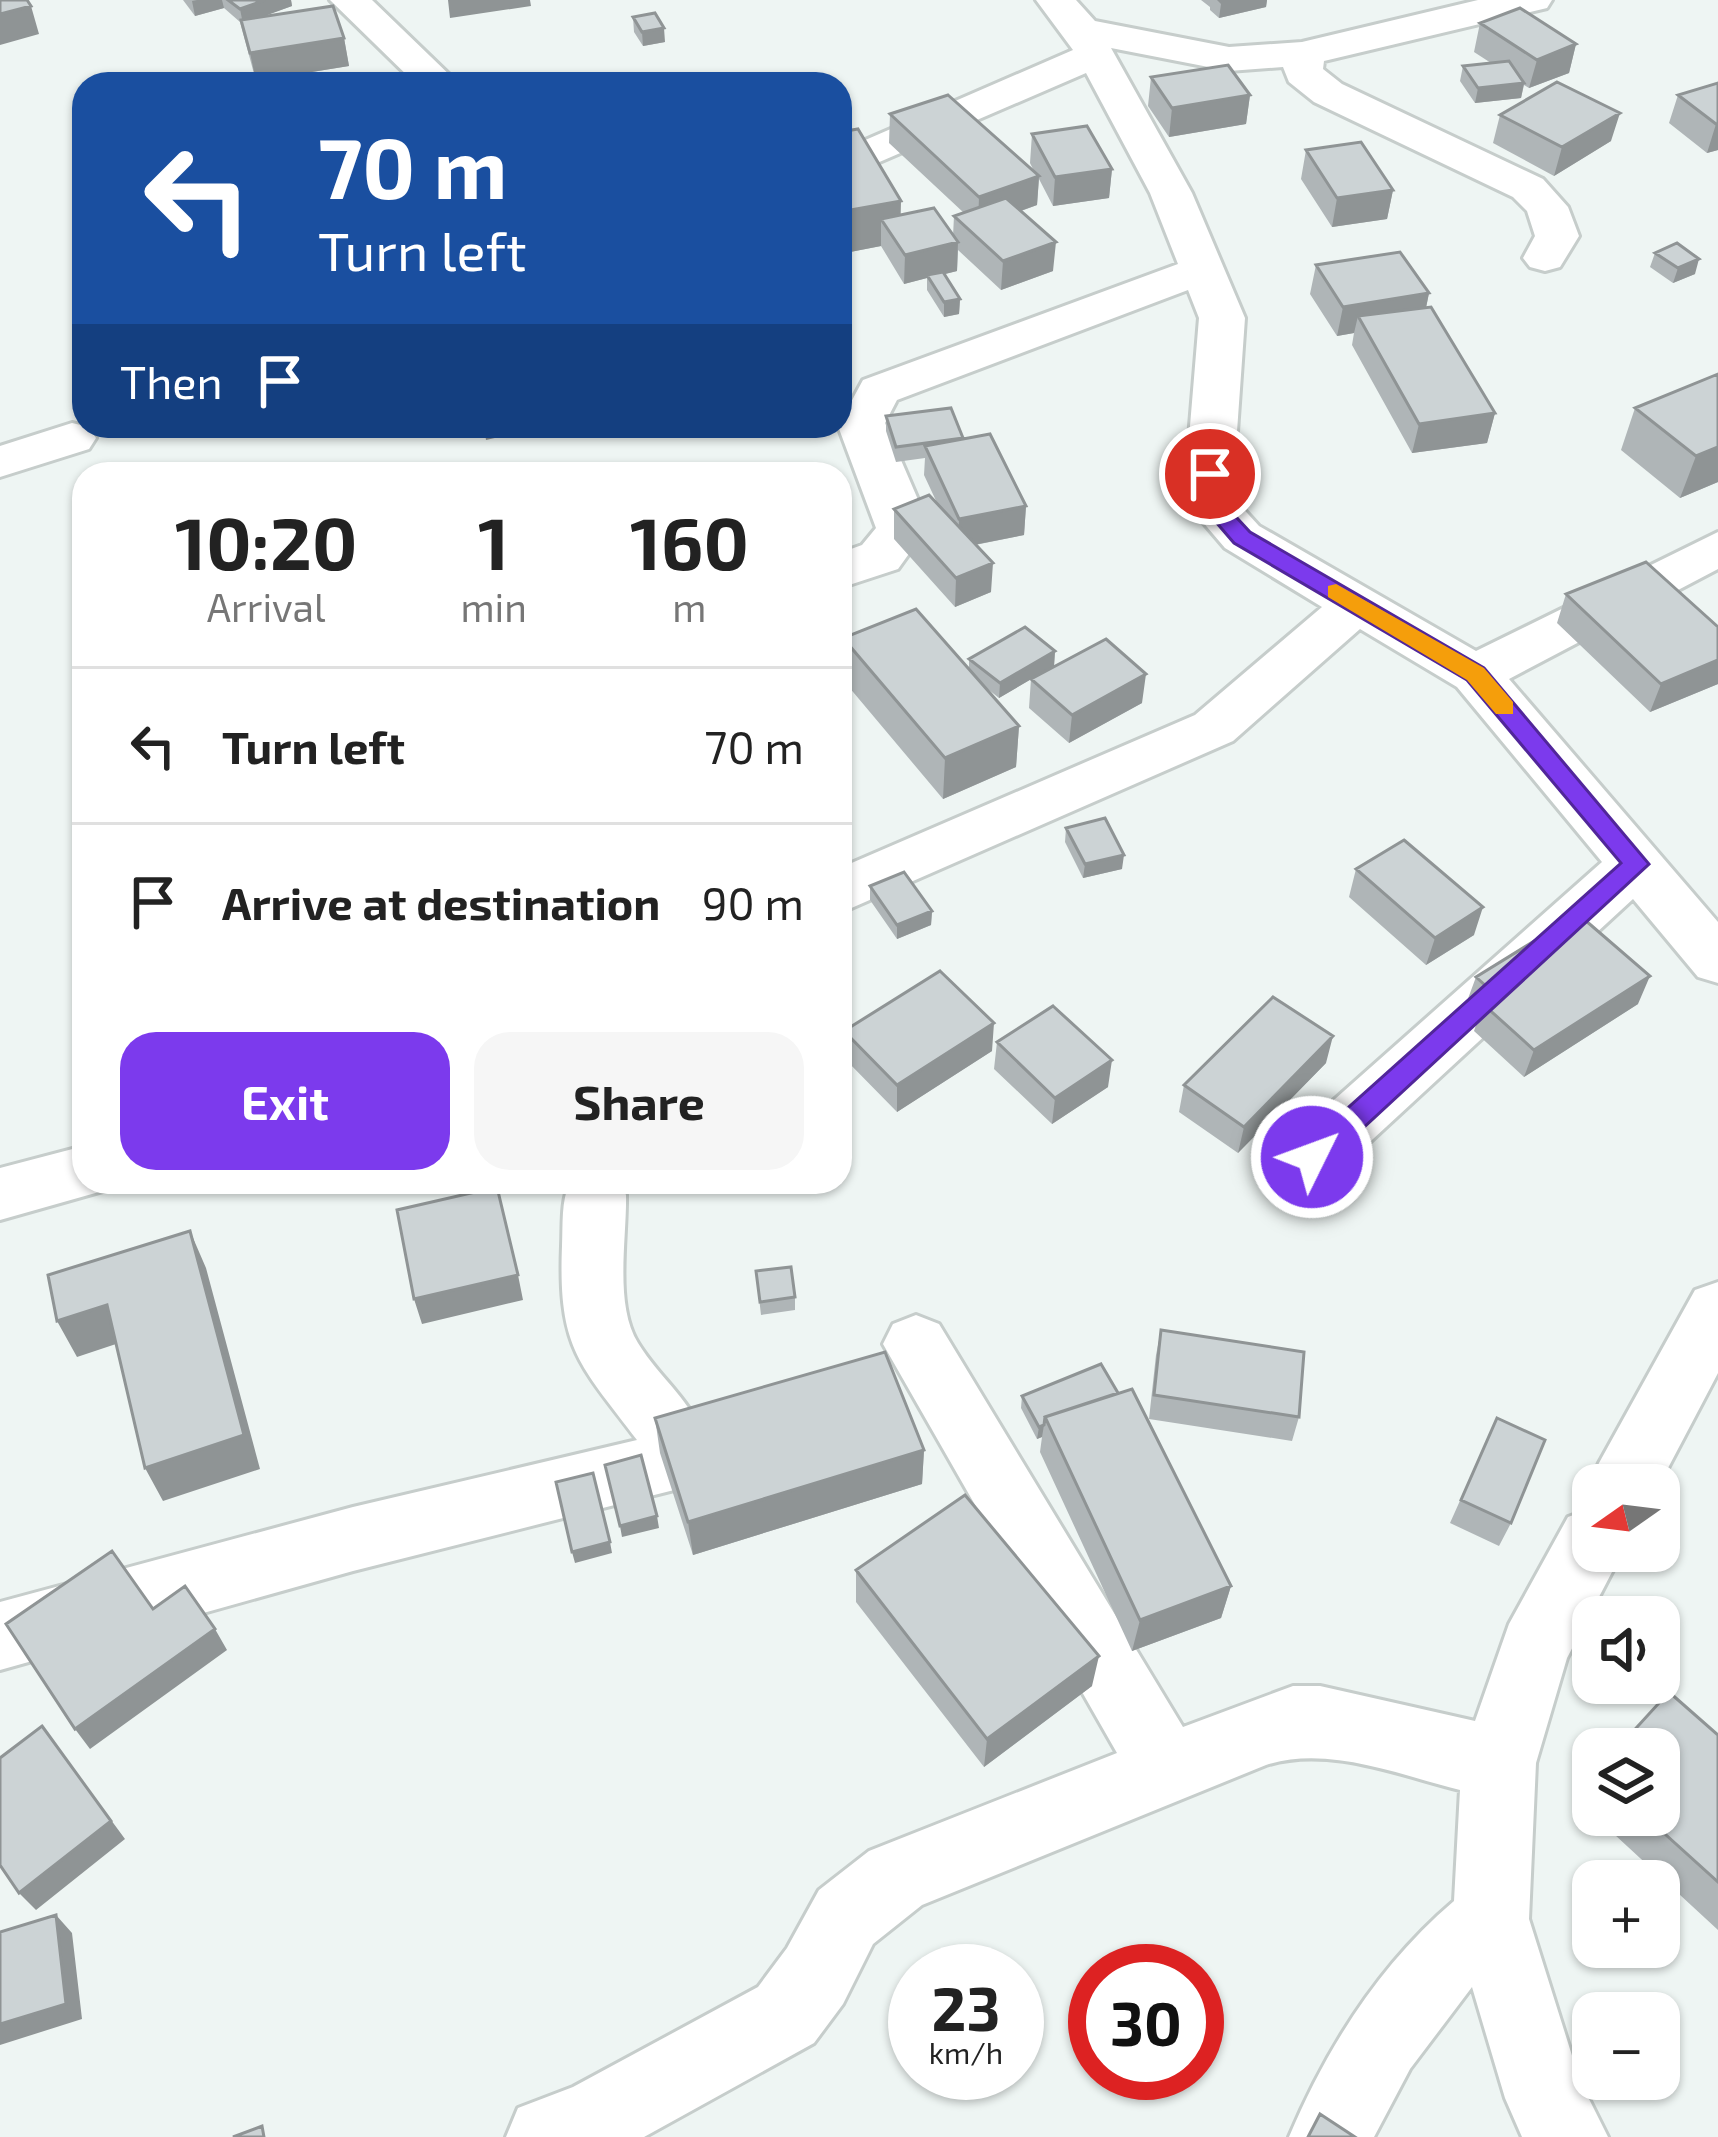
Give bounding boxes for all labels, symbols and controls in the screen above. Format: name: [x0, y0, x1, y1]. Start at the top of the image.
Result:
text: 70 m: [318, 115, 508, 216]
icon: left: [120, 120, 276, 276]
text: Turn left: [318, 217, 527, 282]
icon: arrive: [247, 348, 313, 414]
text: Then: [120, 354, 223, 408]
pin: [1159, 423, 1261, 525]
icon: arrive: [1177, 441, 1243, 507]
text: 10:20: [175, 498, 357, 584]
text: 1: [478, 498, 509, 584]
text: 160: [630, 498, 749, 584]
text: Arrival: [207, 583, 326, 630]
text: min: [460, 583, 527, 630]
text: m: [672, 583, 707, 630]
icon: left: [120, 713, 186, 779]
text: Turn left: [222, 719, 405, 773]
text: 70 m: [704, 719, 804, 773]
icon: arrive: [120, 869, 186, 935]
text: Arrive at destination: [222, 875, 660, 929]
text: 90 m: [702, 875, 804, 929]
button: Exit: [120, 1032, 450, 1170]
button: Share: [474, 1032, 804, 1170]
position arrow: [1249, 1094, 1375, 1220]
north arrow: [1572, 1464, 1680, 1572]
map controls: [1572, 1464, 1680, 2100]
button: sound: [1572, 1596, 1680, 1704]
button: layers: [1572, 1728, 1680, 1836]
button: +: [1572, 1860, 1680, 1968]
speed limit sign: 30: [1068, 1944, 1224, 2100]
text: 23: [932, 1971, 1000, 2043]
button: −: [1572, 1992, 1680, 2100]
text: km/h: [929, 2034, 1003, 2070]

